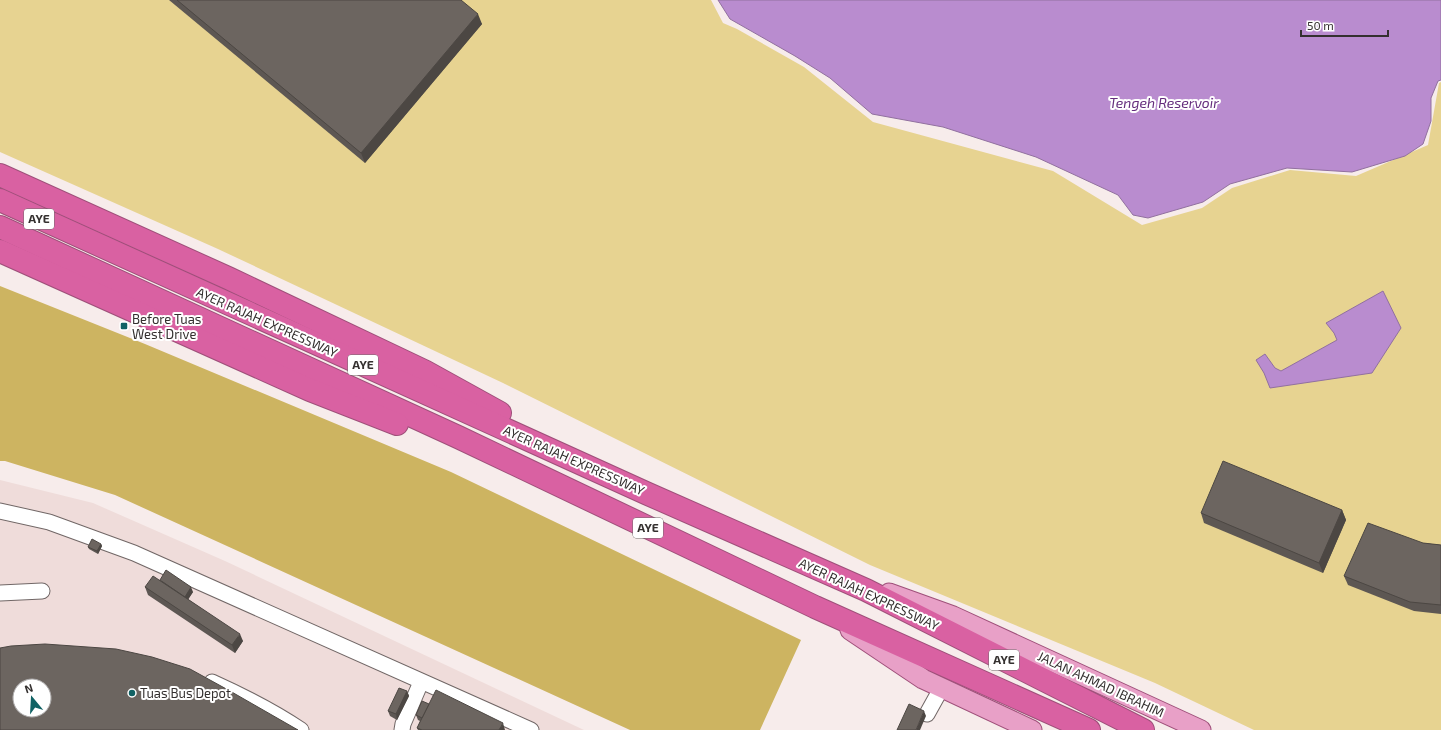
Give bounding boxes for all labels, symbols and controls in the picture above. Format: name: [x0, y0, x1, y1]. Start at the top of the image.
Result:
scale bar: [1301, 12, 1388, 38]
text: 50 m: [1307, 18, 1334, 32]
water label: Tengeh Reservoir: [1109, 94, 1219, 111]
road number: AYE: [24, 209, 54, 229]
street label: AYER RAJAH EXPRESSWAY: [194, 284, 341, 361]
place label: Before Tuas West Drive: [132, 311, 201, 342]
marker: Before Tuas West Drive: [119, 321, 129, 331]
road number: AYE: [348, 355, 378, 375]
street label: AYER RAJAH EXPRESSWAY: [501, 422, 648, 499]
road number: AYE: [633, 518, 663, 538]
street label: AYER RAJAH EXPRESSWAY: [796, 554, 942, 634]
street label: JALAN AHMAD IBRAHIM: [1035, 648, 1167, 720]
road number: AYE: [989, 650, 1019, 670]
north arrow: [12, 678, 52, 718]
text: N: [23, 681, 35, 695]
place label: Tuas Bus Depot: [140, 685, 231, 701]
marker: Tuas Bus Depot: [127, 688, 137, 698]

